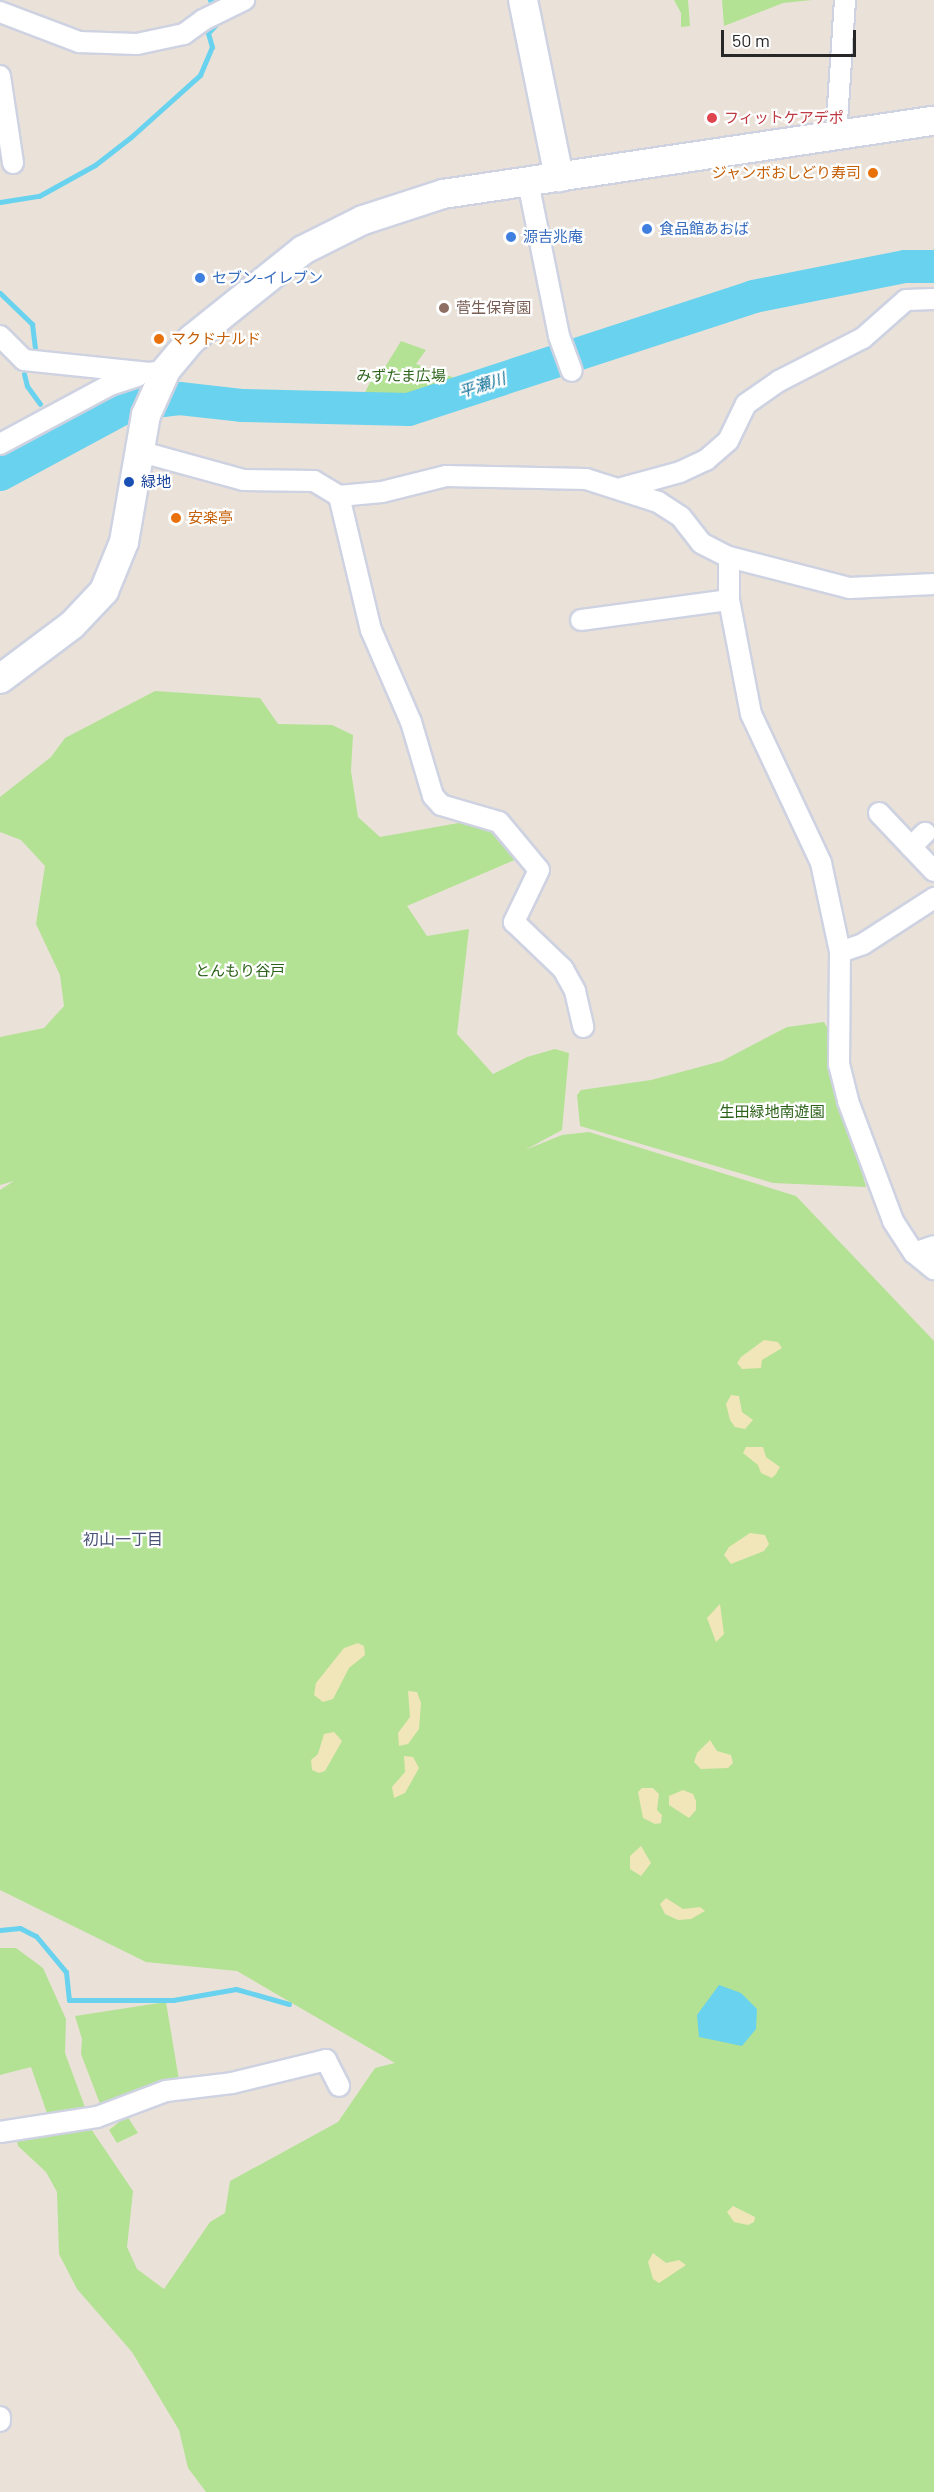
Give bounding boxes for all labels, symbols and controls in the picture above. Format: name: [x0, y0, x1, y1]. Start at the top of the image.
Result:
scale bar: [724, 18, 859, 56]
text: 50 m: [732, 29, 770, 51]
place label: フィットケアデポ: [724, 109, 844, 127]
marker: フィットケアデポ: [705, 111, 719, 125]
place label: ジャンボおしどり寿司: [711, 164, 861, 182]
marker: ジャンボおしどり寿司: [866, 166, 880, 180]
place label: 食品館あおば: [659, 220, 749, 238]
marker: 食品館あおば: [640, 222, 654, 236]
place label: 源吉兆庵: [523, 228, 583, 246]
marker: 源吉兆庵: [504, 230, 518, 244]
place label: セブン-イレブン: [212, 269, 323, 287]
marker: セブン-イレブン: [193, 271, 207, 285]
place label: 菅生保育園: [456, 299, 531, 317]
marker: 菅生保育園: [437, 301, 451, 315]
place label: マクドナルド: [171, 330, 261, 348]
marker: マクドナルド: [152, 332, 166, 346]
park label: みずたま広場: [356, 367, 446, 385]
water label: 平瀬川: [456, 368, 508, 402]
place label: 緑地: [141, 473, 171, 491]
marker: 緑地: [122, 475, 136, 489]
place label: 安楽亭: [188, 509, 233, 527]
marker: 安楽亭: [169, 511, 183, 525]
park label: とんもり谷戸: [195, 962, 285, 980]
park label: 生田緑地南遊園: [720, 1103, 824, 1121]
district label: 初山一丁目: [83, 1529, 163, 1549]

